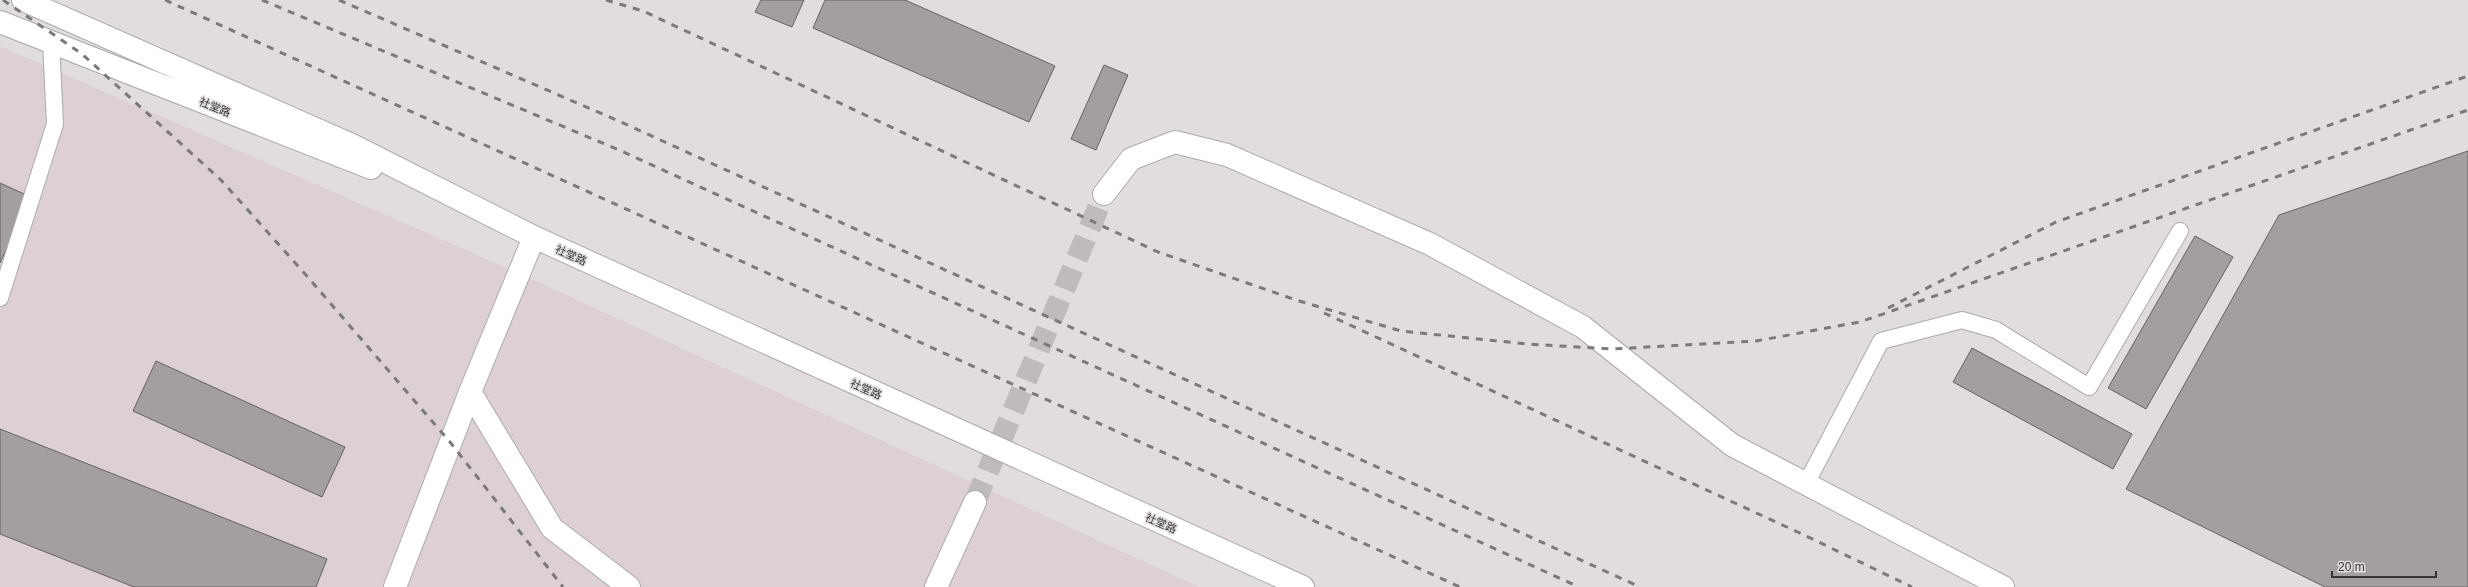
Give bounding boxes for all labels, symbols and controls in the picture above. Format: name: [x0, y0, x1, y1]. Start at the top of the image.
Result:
street label: 社堂路: [197, 95, 233, 119]
street label: 社堂路: [553, 243, 589, 267]
street label: 社堂路: [848, 377, 884, 401]
street label: 社堂路: [1143, 511, 1179, 535]
scale bar: [2332, 553, 2436, 579]
text: 20 m: [2338, 560, 2365, 574]

